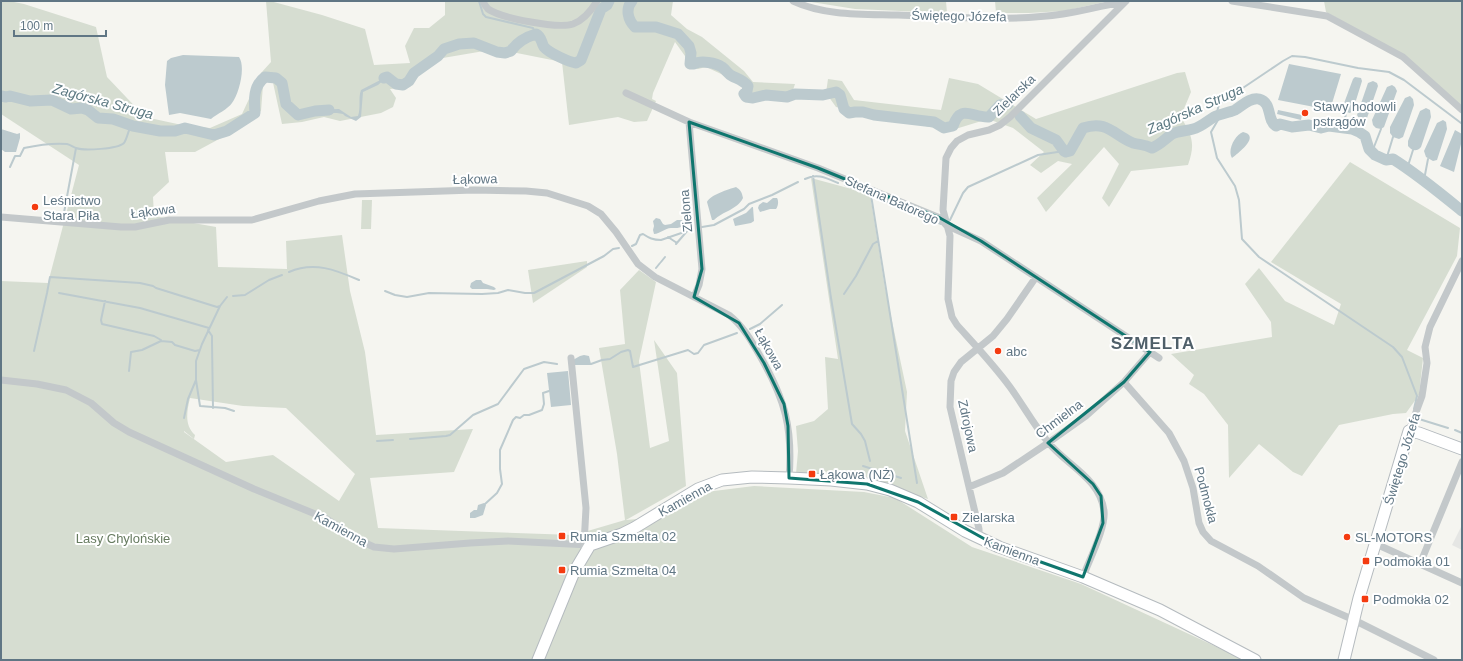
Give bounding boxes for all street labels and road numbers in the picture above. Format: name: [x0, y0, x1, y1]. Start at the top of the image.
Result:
street label: Świętego Józefa: [911, 8, 1008, 24]
street label: Zielarska: [990, 71, 1039, 119]
street label: Łąkowa: [452, 171, 498, 187]
street label: Stefana Batorego: [843, 173, 941, 227]
street label: Zielona: [677, 188, 695, 233]
street label: Łąkowa: [130, 201, 177, 221]
street label: Łąkowa: [752, 326, 787, 373]
street label: Chmielna: [1033, 396, 1086, 442]
street label: Zdrojowa: [955, 398, 981, 454]
street label: Świętego Józefa: [1381, 410, 1423, 507]
street label: Podmokła: [1191, 465, 1221, 526]
street label: Kamienna: [656, 478, 715, 520]
street label: Kamienna: [312, 508, 371, 550]
street label: Kamienna: [982, 534, 1043, 569]

